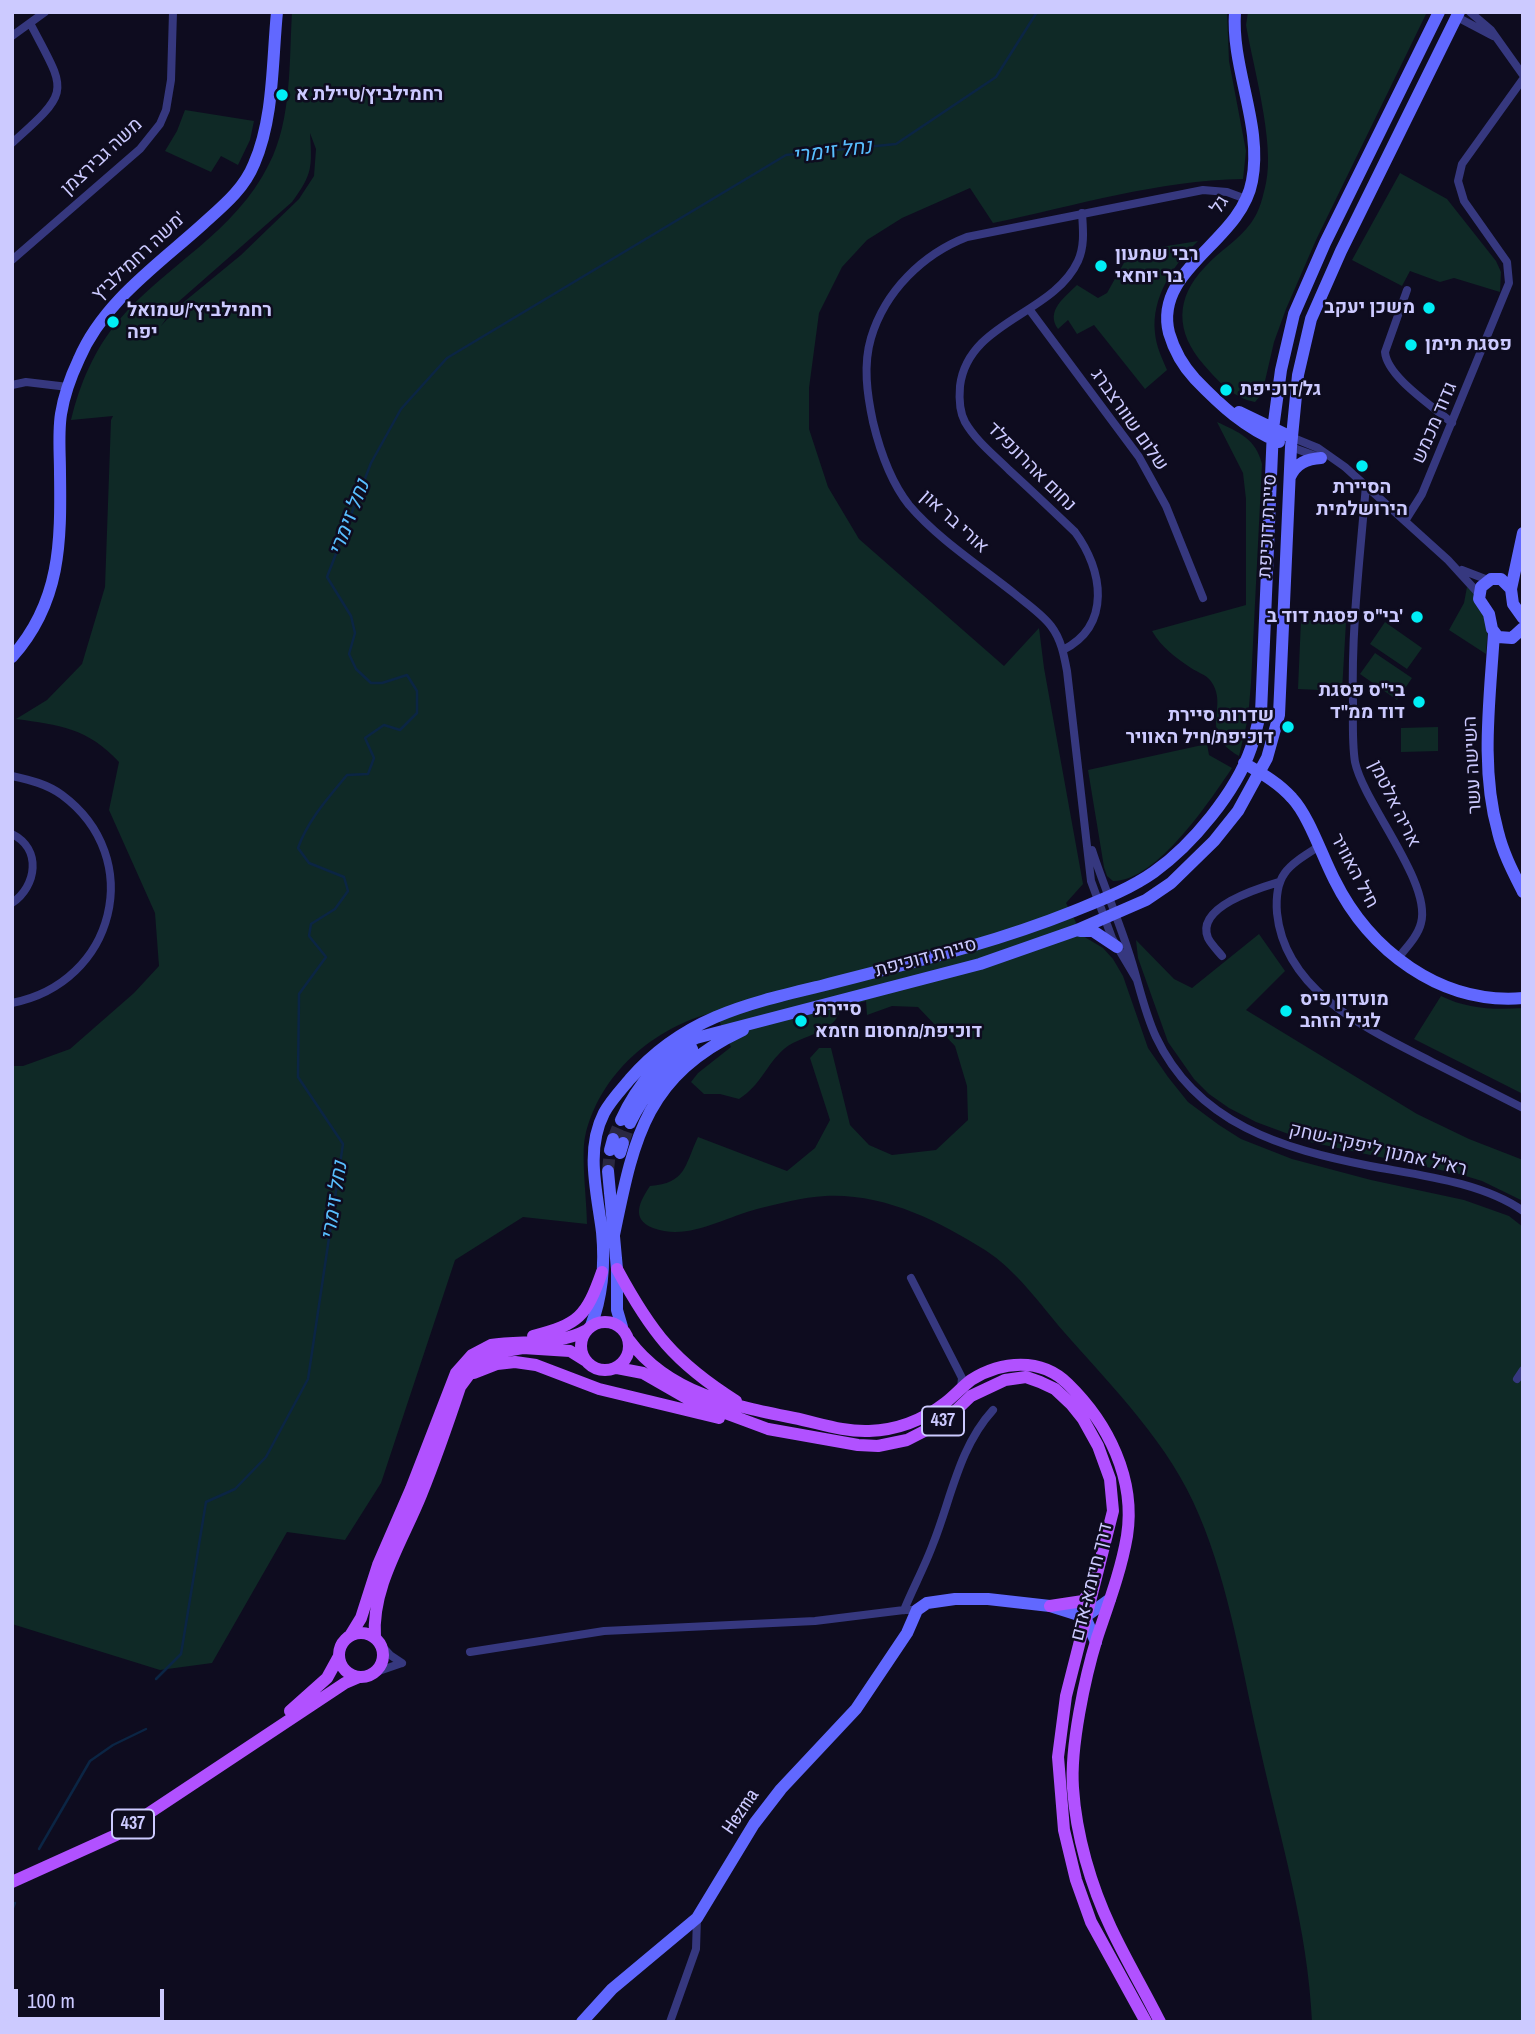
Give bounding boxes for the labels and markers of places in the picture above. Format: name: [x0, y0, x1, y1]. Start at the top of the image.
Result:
place label: רחמילביץ/טיילת א: [296, 84, 443, 106]
marker: רחמילביץ/טיילת א: [274, 87, 290, 103]
place label: רבי שמעון בר יוחאי: [1115, 244, 1198, 288]
marker: רבי שמעון בר יוחאי: [1093, 258, 1109, 274]
place label: משכן יעקב: [1324, 297, 1415, 319]
place label: רחמילביץ׳/שמואל יפה: [127, 300, 272, 344]
marker: משכן יעקב: [1421, 300, 1437, 316]
marker: רחמילביץ׳/שמואל יפה: [105, 314, 121, 330]
place label: פסגת תימן: [1425, 334, 1512, 356]
marker: פסגת תימן: [1403, 337, 1419, 353]
place label: גל/דוכיפת: [1240, 379, 1321, 401]
marker: גל/דוכיפת: [1218, 382, 1234, 398]
marker: הסיירת הירושלמית: [1354, 458, 1370, 474]
place label: הסיירת הירושלמית: [1316, 477, 1408, 521]
place label: בי"ס פסגת דוד ב': [1267, 606, 1403, 628]
marker: בי"ס פסגת דוד ב': [1409, 609, 1425, 625]
place label: בי"ס פסגת דוד ממ"ד: [1319, 680, 1405, 724]
marker: בי"ס פסגת דוד ממ"ד: [1411, 694, 1427, 710]
place label: שדרות סיירת דוכיפת/חיל האוויר: [1126, 705, 1274, 749]
marker: שדרות סיירת דוכיפת/חיל האוויר: [1280, 719, 1296, 735]
place label: מועדון פיס לגיל הזהב: [1300, 989, 1389, 1033]
place label: סיירת דוכיפת/מחסום חזמא: [815, 999, 982, 1043]
marker: מועדון פיס לגיל הזהב: [1278, 1003, 1294, 1019]
marker: סיירת דוכיפת/מחסום חזמא: [793, 1013, 809, 1029]

